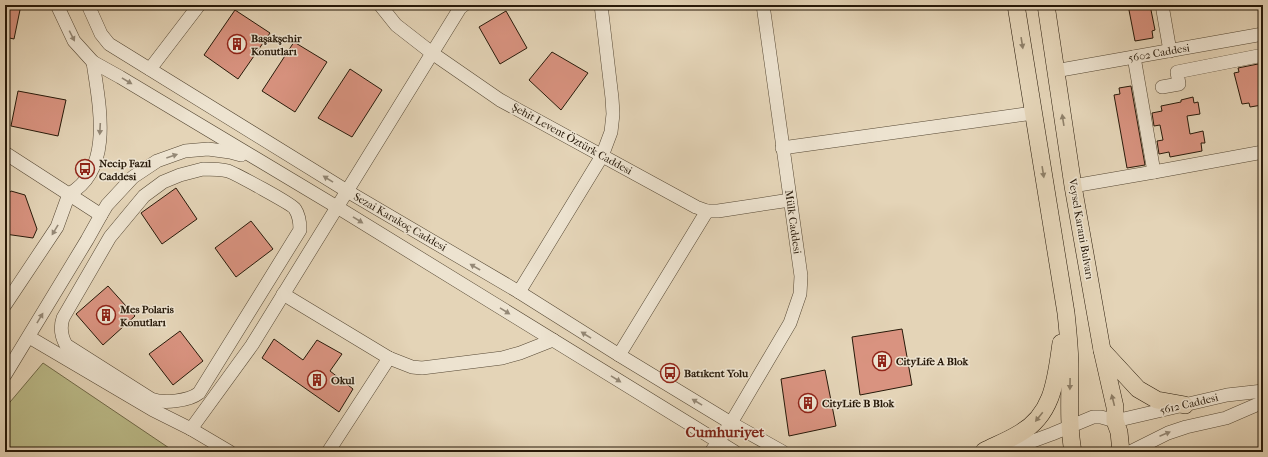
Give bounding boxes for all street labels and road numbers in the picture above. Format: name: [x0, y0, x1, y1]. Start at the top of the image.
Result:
street label: 5602 Caddesi: [1127, 41, 1191, 65]
street label: Şehit Levent Öztürk Caddesi: [510, 100, 635, 178]
street label: Veysel Karani Bulvarı: [1066, 177, 1096, 281]
street label: Mülk Caddesi: [782, 189, 804, 256]
street label: Sezai Karakoç Caddesi: [351, 190, 449, 254]
street label: 5612 Caddesi: [1158, 391, 1220, 417]

